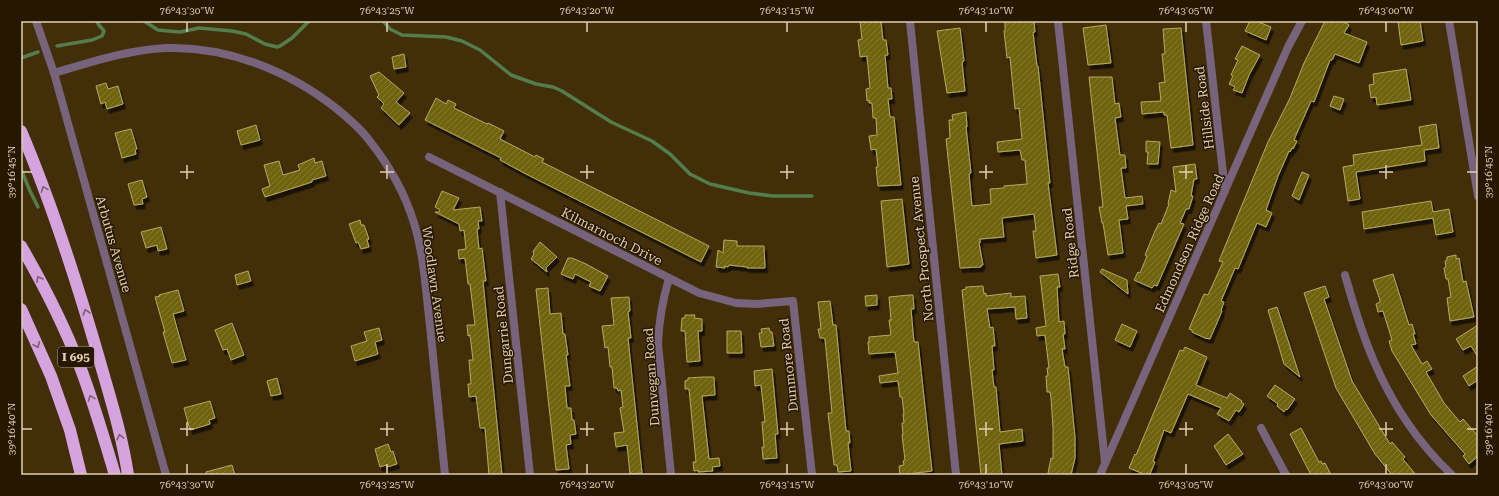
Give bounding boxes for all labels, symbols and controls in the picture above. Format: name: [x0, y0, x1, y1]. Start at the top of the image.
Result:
text: 76°43'30"W: [160, 5, 215, 16]
text: 76°43'25"W: [360, 5, 415, 16]
text: 76°43'20"W: [560, 5, 615, 16]
text: 76°43'15"W: [760, 5, 815, 16]
text: 76°43'10"W: [959, 5, 1014, 16]
text: 76°43'05"W: [1159, 5, 1214, 16]
text: 76°43'00"W: [1359, 5, 1414, 16]
street label: Hillside Road: [1192, 65, 1217, 151]
text: 39°16'45"N: [6, 146, 17, 198]
text: 39°16'45"N: [1483, 146, 1494, 198]
street label: Edmondson Ridge Road: [1152, 171, 1227, 315]
street label: North Prospect Avenue: [906, 176, 937, 322]
one-way arrow: [40, 185, 48, 192]
street label: Arbutus Avenue: [93, 194, 135, 294]
street label: Kilmarnoch Drive: [559, 205, 665, 268]
street label: Ridge Road: [1059, 206, 1082, 279]
street label: Woodlawn Avenue: [419, 225, 450, 343]
one-way arrow: [37, 275, 44, 283]
street label: Dungarrie Road: [491, 285, 516, 384]
one-way arrow: [82, 308, 90, 315]
street label: Dunmore Road: [776, 317, 801, 412]
street label: Dunvegan Road: [641, 327, 662, 427]
one-way arrow: [32, 341, 40, 348]
road number: I 695: [58, 347, 94, 367]
one-way arrow: [87, 394, 96, 401]
text: 39°16'40"N: [6, 403, 17, 455]
text: 39°16'40"N: [1483, 403, 1494, 455]
one-way arrow: [117, 434, 125, 440]
text: 76°43'30"W: [160, 479, 215, 490]
text: 76°43'25"W: [360, 479, 415, 490]
text: 76°43'20"W: [560, 479, 615, 490]
text: 76°43'15"W: [760, 479, 815, 490]
text: 76°43'10"W: [959, 479, 1014, 490]
text: 76°43'05"W: [1159, 479, 1214, 490]
text: 76°43'00"W: [1359, 479, 1414, 490]

